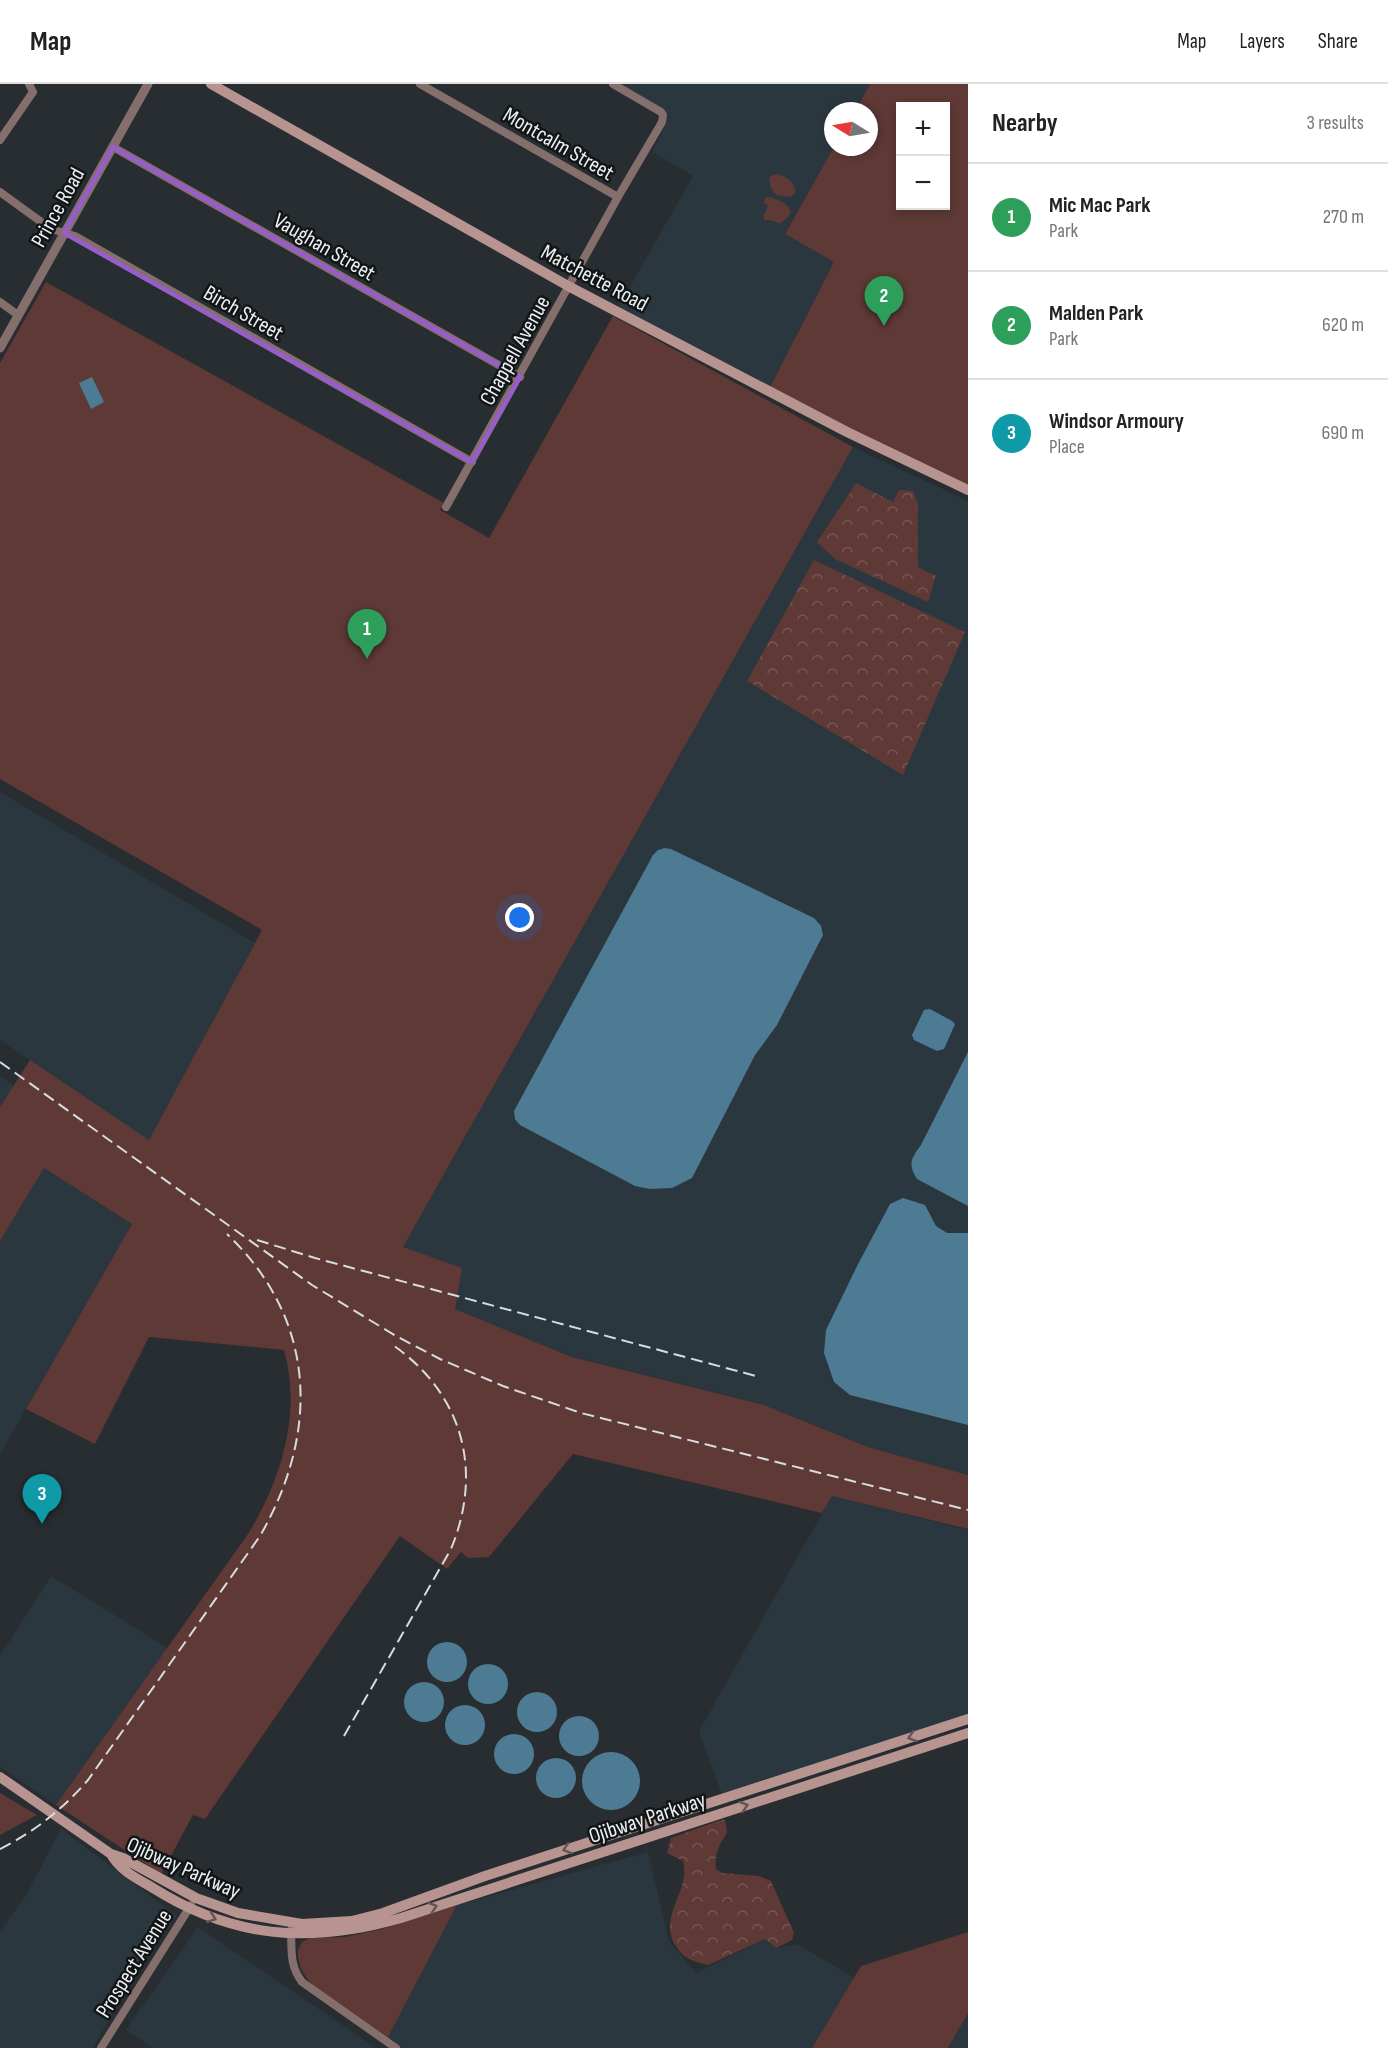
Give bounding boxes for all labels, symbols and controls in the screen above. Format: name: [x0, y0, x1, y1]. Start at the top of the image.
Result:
text: Map: [30, 25, 71, 58]
text: Map: [1177, 29, 1206, 54]
text: Layers: [1239, 29, 1285, 54]
text: Share: [1318, 29, 1358, 54]
street label: Montcalm Street: [498, 102, 619, 187]
north arrow: [824, 102, 878, 156]
map controls: [896, 102, 950, 210]
button: +: [896, 102, 950, 156]
text: Nearby: [992, 108, 1058, 139]
text: 3 results: [1307, 111, 1364, 135]
button: −: [896, 156, 950, 210]
street label: Prince Road: [25, 163, 91, 252]
text: Mic Mac Park: [1049, 192, 1151, 219]
text: 1: [1008, 205, 1015, 229]
text: 270 m: [1323, 205, 1364, 229]
street label: Vaughan Street: [269, 207, 380, 287]
text: Park: [1049, 219, 1078, 243]
street label: Matchette Road: [536, 239, 652, 318]
pin: 2: [864, 276, 904, 326]
street label: Birch Street: [198, 280, 288, 347]
street label: Chappell Avenue: [474, 291, 556, 410]
text: Malden Park: [1049, 300, 1143, 327]
text: 2: [1007, 313, 1016, 337]
text: 620 m: [1322, 313, 1364, 337]
text: Park: [1049, 327, 1078, 351]
text: Windsor Armoury: [1049, 408, 1184, 435]
text: 3: [1007, 421, 1016, 445]
text: 690 m: [1322, 421, 1364, 445]
text: Place: [1049, 435, 1085, 459]
pin: 1: [348, 610, 386, 659]
your location: [505, 903, 534, 932]
pin: 3: [22, 1474, 62, 1524]
one-way arrow: [907, 1730, 918, 1742]
street label: Ojibway Parkway: [586, 1787, 710, 1850]
one-way arrow: [738, 1801, 749, 1813]
street label: Ojibway Parkway: [122, 1831, 245, 1906]
one-way arrow: [562, 1842, 573, 1855]
one-way arrow: [427, 1902, 438, 1915]
street label: Prospect Avenue: [90, 1905, 178, 2023]
one-way arrow: [206, 1910, 217, 1923]

